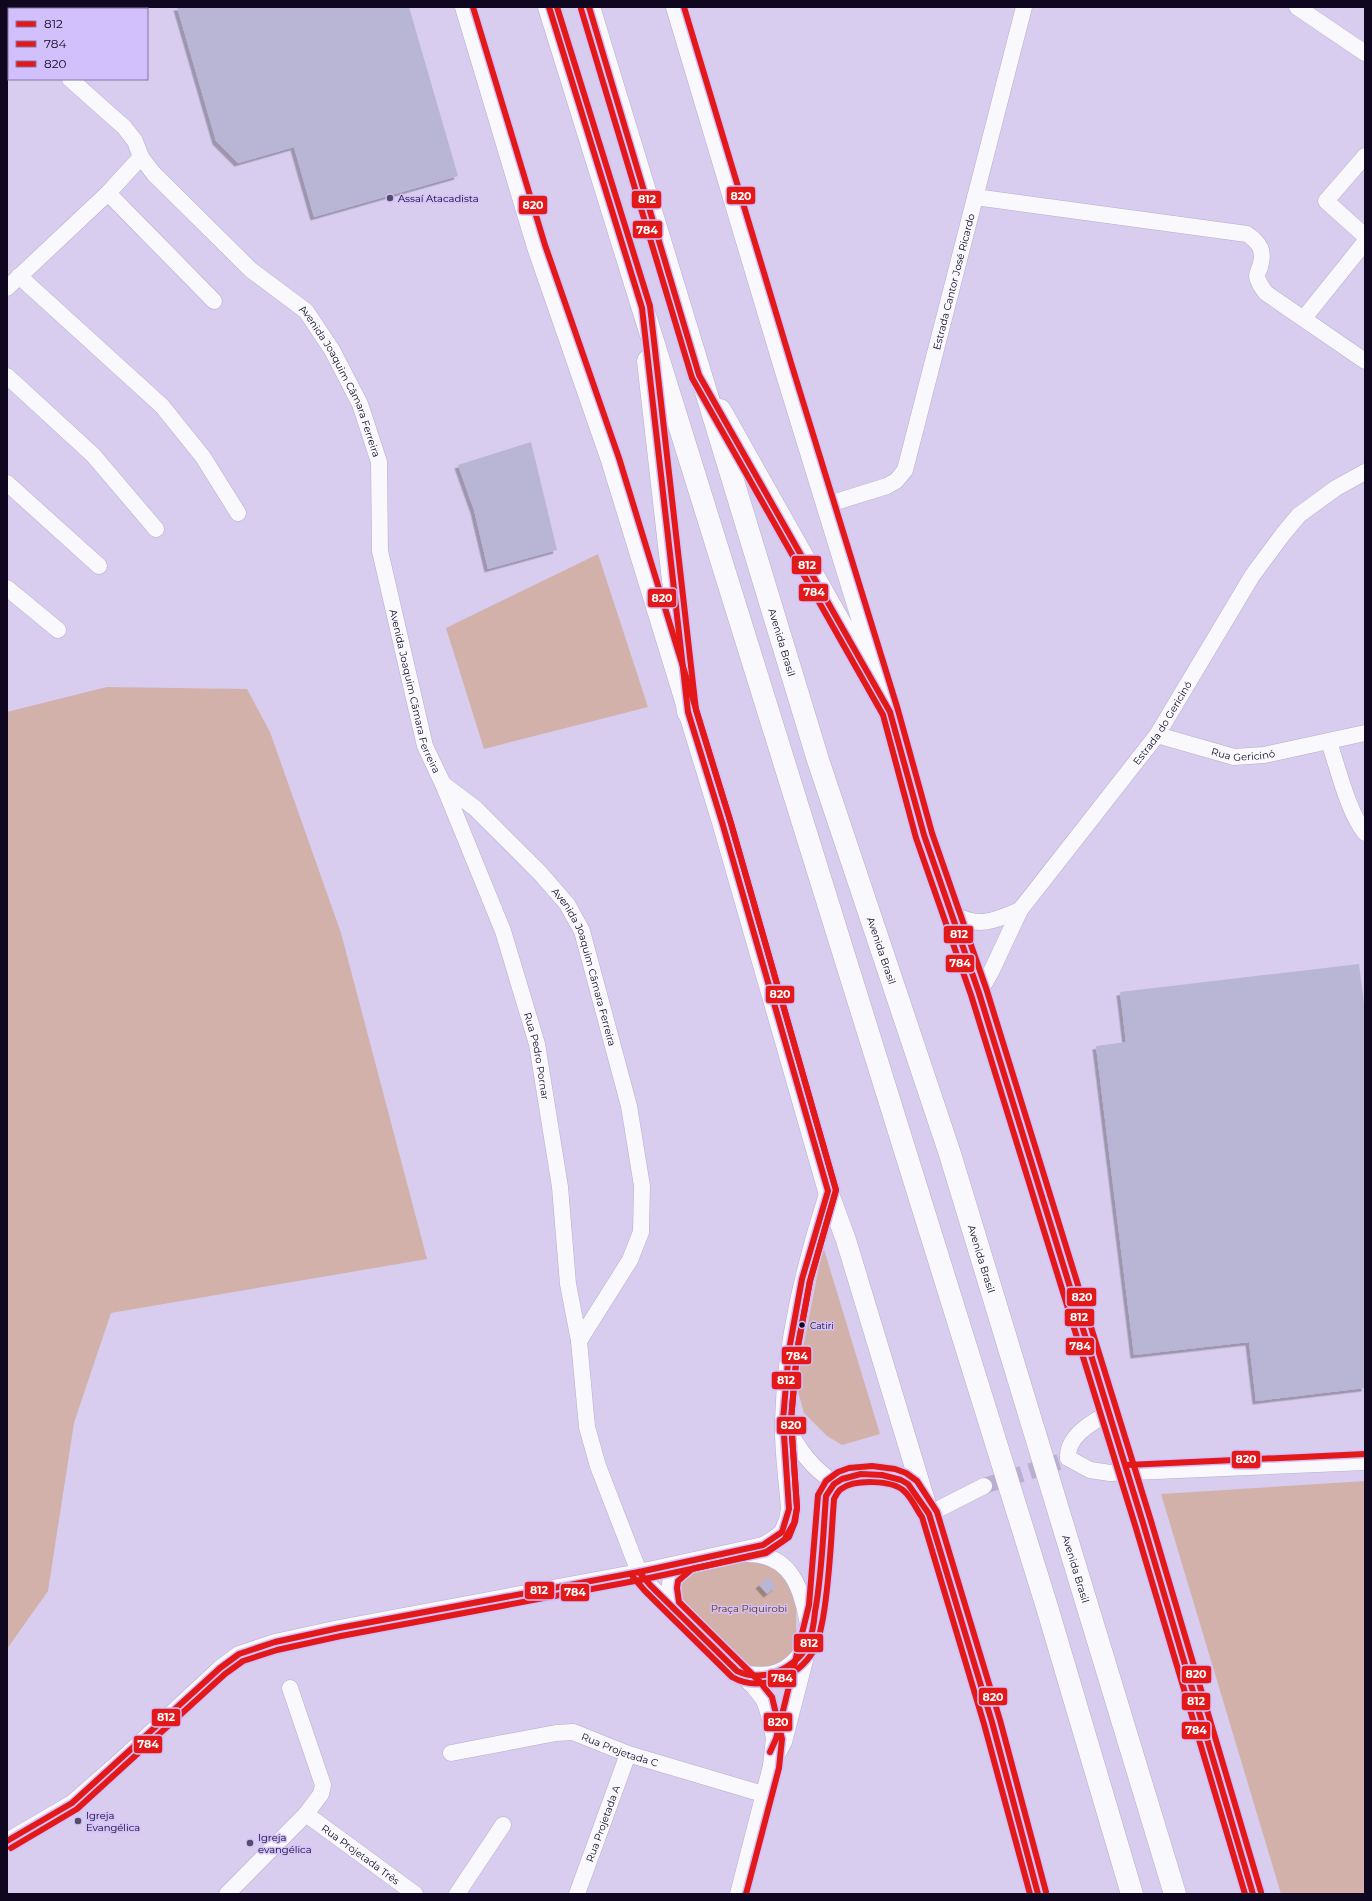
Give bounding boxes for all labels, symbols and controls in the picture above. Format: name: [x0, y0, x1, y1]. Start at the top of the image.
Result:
legend: [8, 8, 148, 80]
text: 812: [44, 16, 63, 31]
text: 784: [44, 36, 66, 51]
text: 820: [44, 56, 66, 71]
line badge: 820: [726, 186, 756, 205]
text: 820: [730, 189, 752, 203]
line badge: 812: [631, 190, 662, 209]
place label: Assaí Atacadista: [398, 192, 479, 205]
text: 812: [638, 192, 657, 206]
marker: Assaí Atacadista: [385, 193, 395, 203]
line badge: 820: [518, 195, 548, 215]
text: 820: [522, 198, 544, 212]
street label: Estrada Cantor José Ricardo: [930, 212, 978, 351]
line badge: 784: [632, 220, 663, 239]
text: 784: [636, 223, 658, 237]
street label: Avenida Joaquim Câmara Ferreira: [297, 302, 383, 459]
line badge: 812: [791, 555, 822, 575]
text: 812: [798, 558, 817, 572]
line badge: 784: [798, 583, 829, 602]
text: 784: [803, 585, 825, 599]
line badge: 820: [647, 588, 677, 608]
text: 820: [651, 591, 673, 605]
street label: Avenida Brasil: [765, 607, 798, 678]
street label: Avenida Joaquim Câmara Ferreira: [387, 608, 443, 775]
street label: Estrada do Gericinó: [1130, 679, 1195, 768]
street label: Rua Gericinó: [1210, 745, 1276, 764]
street label: Avenida Joaquim Câmara Ferreira: [549, 885, 619, 1048]
street label: Avenida Brasil: [864, 915, 899, 986]
line badge: 812: [943, 925, 974, 944]
text: 812: [950, 927, 969, 941]
line badge: 784: [945, 954, 975, 973]
text: 784: [949, 956, 971, 970]
line badge: 820: [765, 985, 795, 1004]
text: 820: [769, 987, 791, 1001]
street label: Rua Pedro Pornar: [521, 1011, 552, 1101]
street label: Avenida Brasil: [965, 1223, 998, 1294]
line badge: 820: [1066, 1287, 1097, 1307]
text: 820: [1071, 1290, 1093, 1304]
line badge: 812: [1064, 1308, 1095, 1327]
text: 812: [1070, 1310, 1089, 1324]
marker: Catiri: [797, 1320, 807, 1330]
place label: Catiri: [810, 1320, 834, 1331]
line badge: 784: [1065, 1337, 1095, 1356]
text: 784: [1069, 1339, 1091, 1353]
line badge: 784: [781, 1346, 812, 1365]
text: 784: [786, 1349, 808, 1363]
line badge: 812: [771, 1371, 802, 1390]
text: 812: [777, 1373, 796, 1387]
line badge: 820: [776, 1416, 807, 1435]
text: 820: [780, 1418, 802, 1432]
line badge: 820: [1231, 1450, 1261, 1469]
text: 820: [1235, 1452, 1257, 1466]
street label: Avenida Brasil: [1059, 1533, 1092, 1604]
line badge: 812: [524, 1581, 555, 1600]
text: 812: [530, 1583, 549, 1597]
line badge: 784: [560, 1583, 590, 1602]
text: 784: [564, 1585, 586, 1599]
park label: Praça Piquirobi: [711, 1602, 787, 1615]
line badge: 812: [793, 1633, 824, 1653]
text: 812: [800, 1636, 819, 1650]
line badge: 820: [1181, 1665, 1212, 1684]
text: 820: [1185, 1667, 1207, 1681]
line badge: 784: [767, 1669, 797, 1688]
text: 784: [771, 1671, 793, 1685]
line badge: 820: [978, 1687, 1008, 1706]
text: 820: [982, 1690, 1004, 1704]
line badge: 812: [1181, 1692, 1211, 1711]
text: 812: [1187, 1694, 1206, 1708]
line badge: 812: [151, 1708, 181, 1727]
text: 812: [157, 1710, 176, 1724]
line badge: 820: [763, 1712, 793, 1732]
text: 820: [767, 1715, 789, 1729]
line badge: 784: [1181, 1721, 1211, 1740]
text: 784: [1185, 1723, 1207, 1737]
street label: Rua Projetada C: [579, 1730, 660, 1770]
line badge: 784: [133, 1735, 163, 1754]
text: 784: [137, 1737, 159, 1751]
street label: Rua Projetada A: [583, 1783, 623, 1864]
place label: Igreja Evangélica: [86, 1809, 140, 1834]
marker: Igreja Evangélica: [73, 1816, 83, 1826]
street label: Rua Projetada Três: [319, 1822, 402, 1888]
place label: Igreja evangélica: [258, 1831, 312, 1856]
marker: Igreja evangélica: [245, 1838, 255, 1848]

